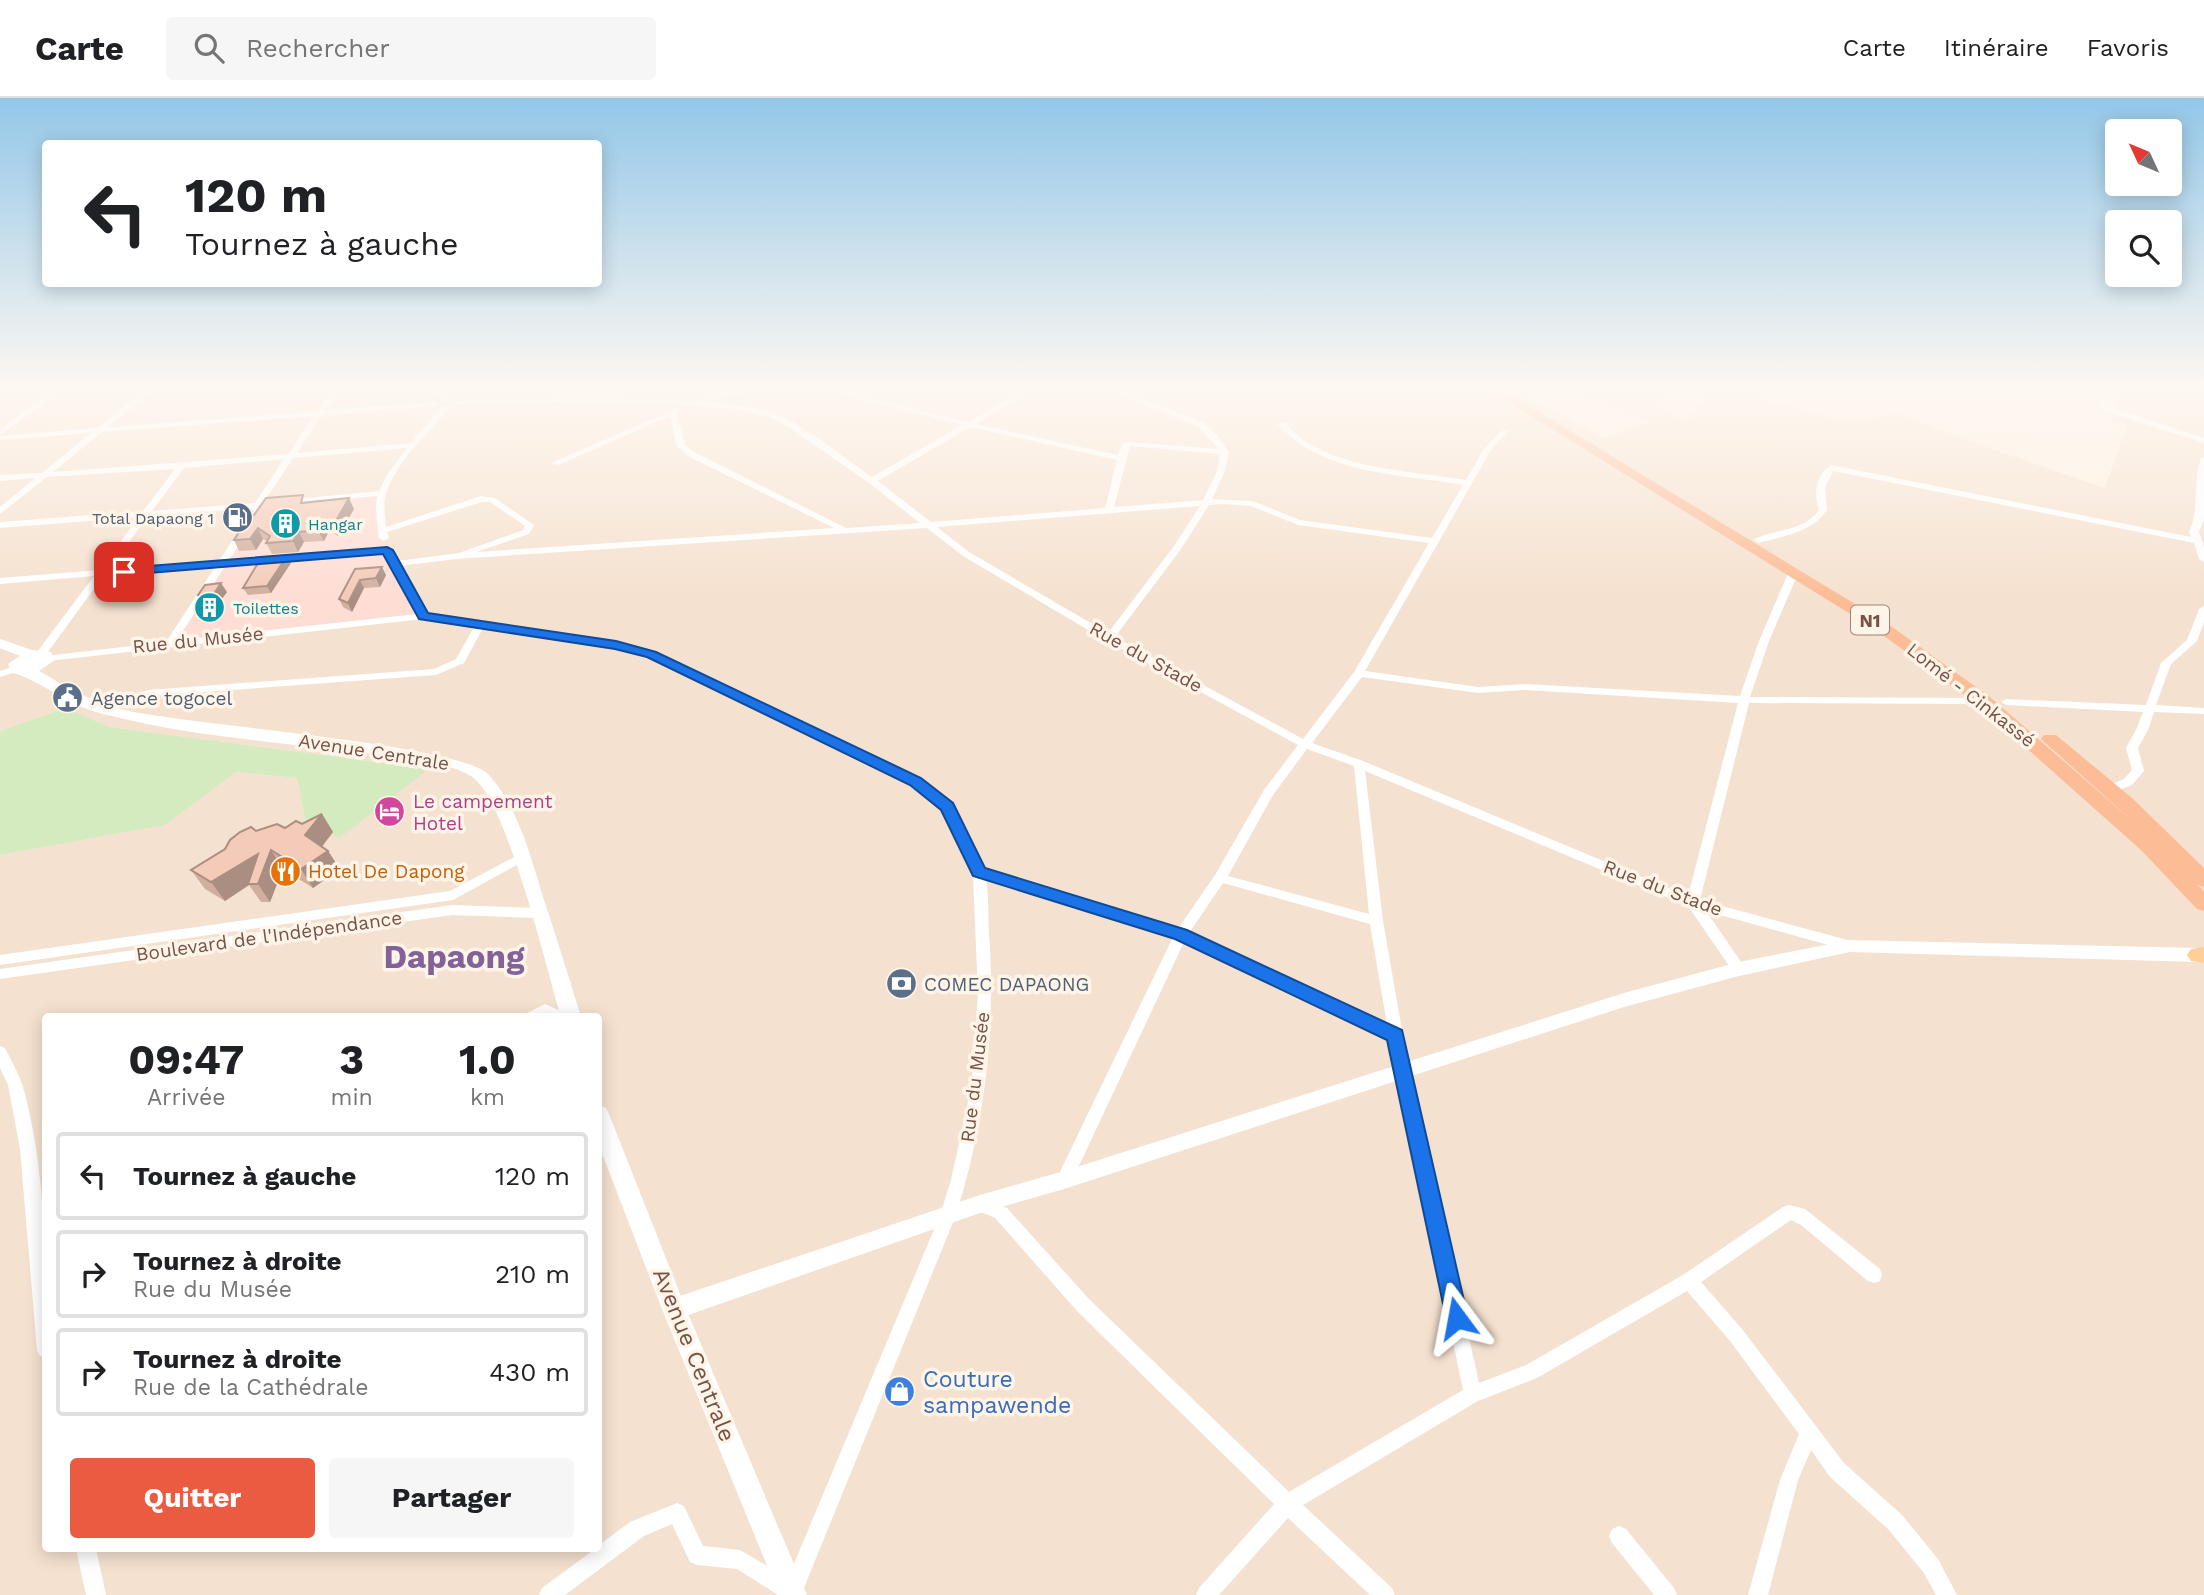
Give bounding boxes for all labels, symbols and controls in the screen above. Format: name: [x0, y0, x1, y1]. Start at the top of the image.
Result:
search box: [166, 17, 656, 80]
text: Carte: [35, 29, 124, 68]
icon: search: [190, 29, 228, 67]
text: Rechercher: [246, 33, 390, 63]
text: Carte: [1843, 34, 1906, 62]
text: Itinéraire: [1944, 34, 2049, 62]
text: Favoris: [2087, 34, 2169, 62]
north arrow: [2105, 119, 2182, 196]
map controls: [2105, 119, 2182, 287]
text: 120 m: [185, 166, 327, 224]
icon: left: [70, 168, 161, 259]
button: search: [2105, 210, 2182, 287]
text: Tournez à gauche: [185, 225, 458, 263]
fuel station icon: Total Dapaong 1: [220, 501, 254, 535]
building icon: Hangar: [268, 507, 302, 541]
place label: Total Dapaong 1: [92, 509, 214, 528]
place label: Hangar: [308, 515, 363, 534]
pin: [94, 542, 154, 602]
icon: arrive: [105, 553, 143, 591]
building icon: Toilettes: [193, 591, 227, 625]
place label: Toilettes: [233, 599, 299, 618]
road number: N1: [1851, 606, 1889, 634]
street label: Rue du Stade: [1086, 617, 1206, 697]
street label: Rue du Musée: [131, 622, 265, 658]
street label: Lomé - Cinkassé: [1902, 638, 2040, 752]
public building icon: Agence togocel: [51, 681, 85, 715]
place label: Agence togocel: [91, 687, 233, 710]
street label: Avenue Centrale: [297, 729, 451, 775]
place label: Le campement Hotel: [413, 790, 553, 835]
hotel icon: Le campement Hotel: [373, 795, 407, 829]
restaurant icon: Hotel De Dapong: [268, 854, 302, 888]
street label: Rue du Stade: [1600, 855, 1726, 921]
place label: Hotel De Dapong: [308, 860, 465, 883]
street label: Boulevard de l'Indépendance: [135, 906, 403, 966]
district label: Dapaong: [384, 937, 525, 976]
bank icon: COMEC DAPAONG: [884, 967, 918, 1001]
place label: COMEC DAPAONG: [924, 973, 1089, 996]
street label: Rue du Musée: [956, 1010, 994, 1144]
text: 09:47: [128, 1035, 244, 1084]
text: 3: [339, 1035, 364, 1084]
text: 1.0: [459, 1035, 516, 1084]
text: Arrivée: [147, 1084, 226, 1111]
text: min: [330, 1084, 373, 1111]
text: km: [470, 1084, 505, 1111]
icon: left: [74, 1157, 112, 1195]
text: Tournez à gauche: [133, 1161, 356, 1191]
text: 120 m: [495, 1161, 570, 1191]
text: Tournez à droite: [133, 1246, 342, 1276]
icon: right: [74, 1255, 112, 1293]
text: 210 m: [495, 1259, 570, 1289]
street label: Avenue Centrale: [647, 1264, 741, 1446]
text: Rue du Musée: [133, 1276, 292, 1303]
position arrow: [1420, 1281, 1494, 1355]
text: Tournez à droite: [133, 1344, 342, 1374]
icon: right: [74, 1353, 112, 1391]
text: 430 m: [489, 1357, 570, 1387]
place label: Couture sampawende: [923, 1366, 1071, 1419]
text: Rue de la Cathédrale: [133, 1374, 369, 1401]
shop icon: Couture sampawende: [883, 1375, 917, 1409]
button: Quitter: [70, 1458, 315, 1538]
button: Partager: [329, 1458, 574, 1538]

